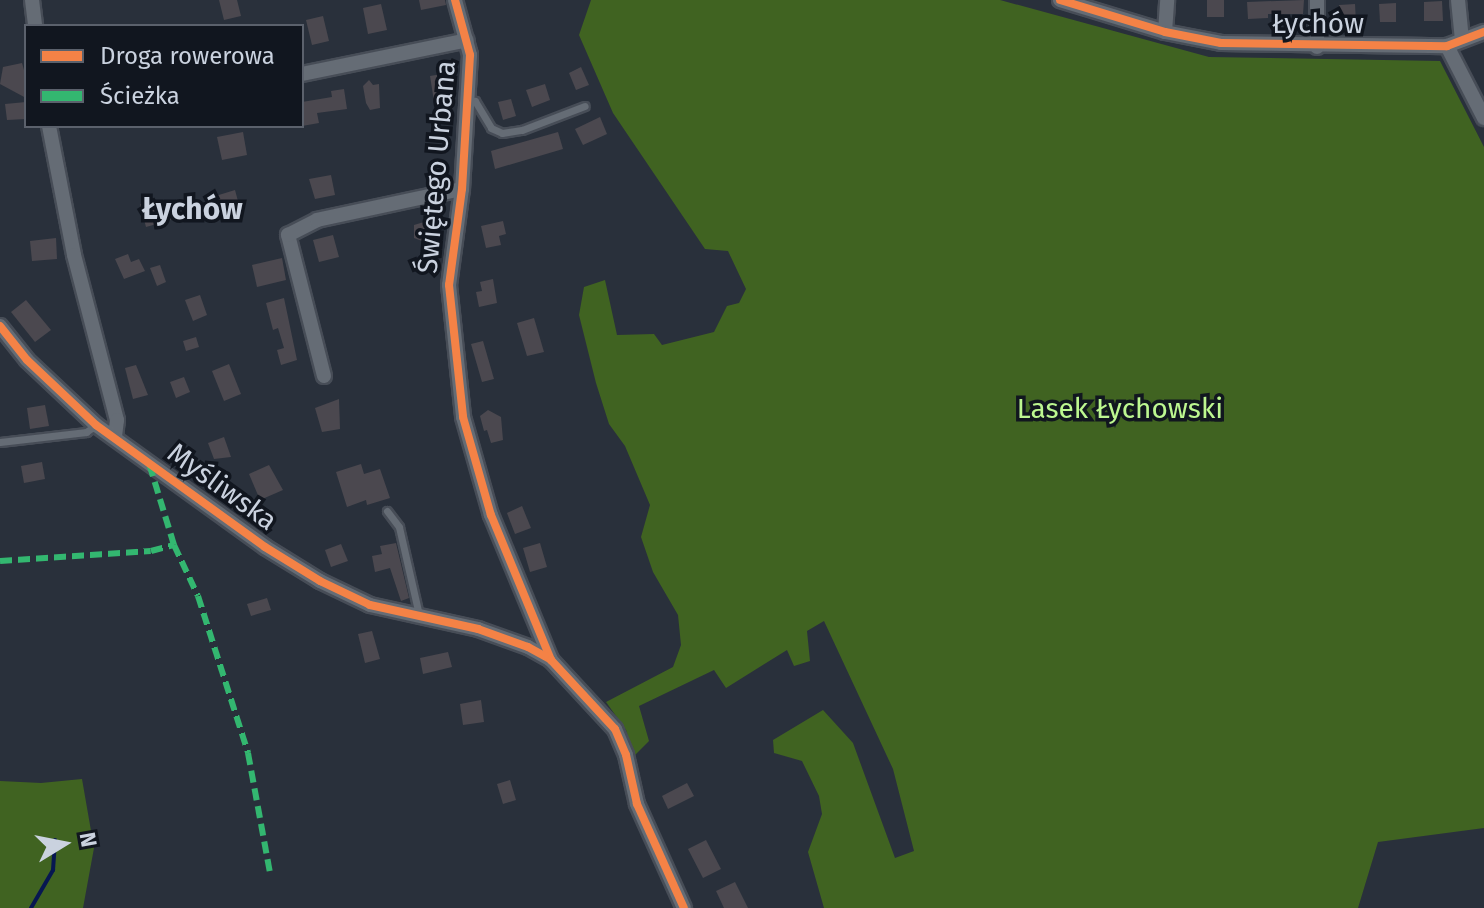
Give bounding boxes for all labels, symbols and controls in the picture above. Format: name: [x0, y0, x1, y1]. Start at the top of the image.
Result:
street label: Łychów: [1272, 7, 1364, 41]
legend: [24, 24, 304, 128]
text: Droga rowerowa: [100, 42, 275, 70]
street label: Świętego Urbana: [411, 59, 463, 275]
text: Ścieżka: [100, 82, 180, 110]
district label: Łychów: [141, 191, 243, 227]
park label: Lasek Łychowski: [1017, 392, 1223, 426]
street label: Myśliwska: [161, 436, 283, 538]
north arrow: [24, 804, 104, 884]
text: N: [74, 830, 103, 849]

